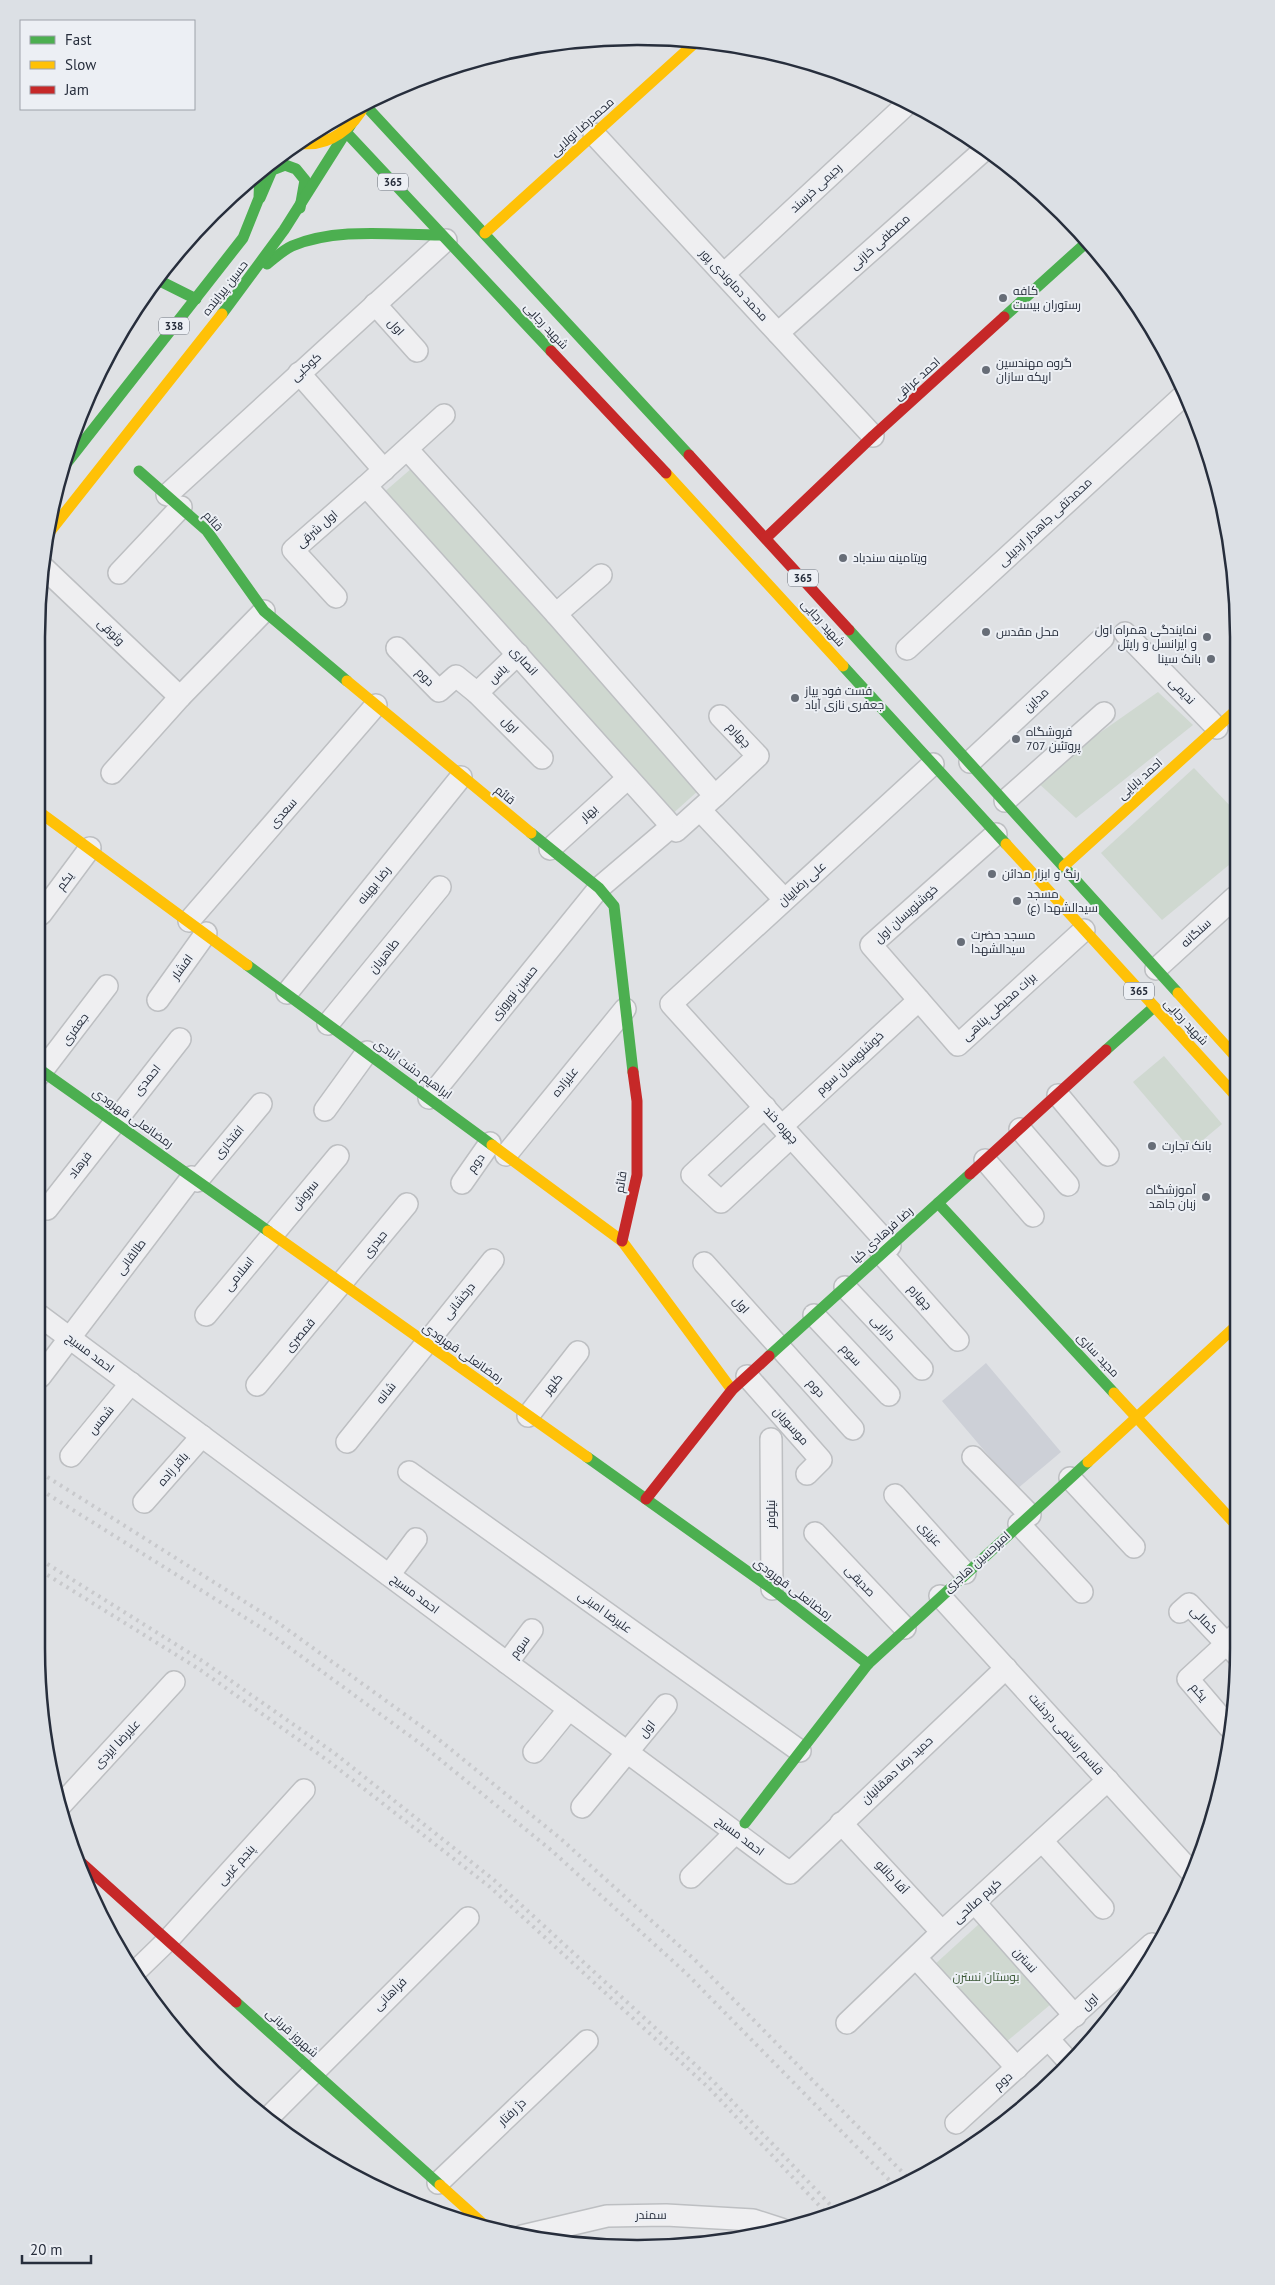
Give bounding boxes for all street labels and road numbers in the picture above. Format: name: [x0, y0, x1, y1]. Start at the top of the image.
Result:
street label: محمدرضا تولایی: [547, 94, 617, 159]
street label: رحیمی خرسند: [787, 160, 845, 215]
road number: 365: [378, 173, 408, 190]
street label: مصطفی خازنی: [847, 211, 913, 272]
street label: محمد دماوندی پور: [695, 245, 772, 325]
street label: حسین پیراینده: [198, 257, 252, 319]
street label: شهید رجایی: [521, 299, 572, 352]
street label: اول: [385, 315, 408, 338]
road number: 338: [159, 318, 189, 334]
street label: کوکبی: [287, 349, 324, 384]
street label: احمد عراقی: [890, 354, 943, 403]
street label: محمدتقی جاهدار اردبیلی: [995, 474, 1095, 569]
street label: قائم: [200, 507, 226, 535]
street label: اول شرقی: [293, 507, 340, 551]
road number: 365: [788, 570, 818, 586]
street label: شهید رجایی: [798, 596, 848, 649]
street label: وثوقی: [95, 615, 128, 648]
street label: انصاری: [507, 643, 541, 678]
street label: یاس: [485, 660, 511, 686]
street label: دوم: [412, 664, 438, 690]
street label: ندیمی: [1166, 674, 1199, 707]
street label: مداین: [1020, 684, 1051, 715]
street label: اول: [499, 713, 522, 736]
street label: چهارم: [723, 719, 755, 752]
street label: احمد بابایی: [1114, 755, 1165, 803]
street label: قائم: [491, 782, 519, 808]
street label: سعدی: [266, 795, 300, 831]
street label: بهار: [576, 801, 600, 825]
street label: علی رضاییان: [775, 858, 829, 909]
street label: رضا بهینه: [354, 863, 394, 907]
street label: یکم: [53, 868, 78, 893]
street label: خوشنویسان اول: [871, 881, 940, 946]
street label: سنگانه: [1177, 915, 1214, 950]
street label: طاهریان: [365, 935, 402, 976]
street label: افشار: [167, 951, 196, 983]
street label: حسین نوروزی: [487, 962, 540, 1023]
street label: برات محیطی پناهی: [959, 969, 1040, 1045]
road number: 365: [1124, 982, 1154, 999]
street label: شهید رجایی: [1161, 995, 1212, 1048]
street label: جعفری: [58, 1010, 92, 1048]
street label: خوشنویسان سوم: [813, 1028, 887, 1098]
street label: ابراهیم دشت آبادی: [371, 1035, 455, 1103]
street label: احمدی: [130, 1061, 164, 1098]
street label: علیزاده: [548, 1064, 581, 1100]
street label: رمضانعلی قهرودی: [90, 1084, 176, 1151]
street label: چهره خند: [759, 1103, 802, 1148]
street label: افتخاری: [210, 1122, 247, 1161]
street label: فرهاد: [65, 1148, 95, 1181]
street label: دوم: [464, 1150, 488, 1176]
street label: قائم: [611, 1170, 631, 1194]
street label: سروش: [288, 1177, 321, 1213]
street label: رضا فرهادی کیا: [848, 1203, 916, 1266]
street label: حیدری: [359, 1227, 390, 1260]
street label: طالقانی: [112, 1236, 149, 1277]
street label: اسلامی: [220, 1254, 257, 1294]
street label: درخشانی: [439, 1279, 478, 1322]
street label: چهارم: [904, 1281, 936, 1314]
street label: اول: [730, 1293, 753, 1316]
street label: دارابی: [868, 1312, 899, 1344]
street label: قمصری: [281, 1315, 318, 1355]
street label: رمضانعلی قهرودی: [420, 1319, 506, 1386]
street label: مجید ساری: [1074, 1329, 1123, 1380]
street label: احمد مسیح: [63, 1330, 117, 1376]
street label: سوم: [837, 1341, 865, 1369]
street label: کلهر: [539, 1370, 566, 1398]
street label: دوم: [803, 1375, 829, 1401]
street label: شانه: [372, 1379, 399, 1407]
street label: شمس: [84, 1402, 117, 1437]
street label: موسویان: [770, 1403, 812, 1448]
street label: باقر زاده: [154, 1449, 191, 1489]
street label: نیلوفر: [763, 1500, 778, 1529]
street label: عزیزی: [915, 1518, 945, 1549]
street label: امیرحسین هاجری: [940, 1528, 1013, 1595]
street label: رمضانعلی قهرودی: [751, 1554, 836, 1623]
street label: صدیقی: [842, 1562, 879, 1600]
street label: احمد مسیح: [388, 1571, 442, 1617]
street label: علیرضا امینی: [575, 1587, 635, 1636]
street label: کمالی: [1187, 1603, 1221, 1637]
street label: سوم: [506, 1632, 534, 1662]
street label: یکم: [1187, 1680, 1212, 1705]
street label: قاسم رستمی دردشت: [1025, 1690, 1107, 1778]
street label: علیرضا ایزدی: [90, 1716, 143, 1771]
street label: اول: [635, 1717, 658, 1740]
street label: حمید رضا دهقانیان: [858, 1733, 936, 1807]
street label: احمد مسیح: [713, 1813, 767, 1859]
street label: پنجم غربی: [213, 1841, 260, 1889]
street label: آقا جانلو: [873, 1856, 912, 1897]
street label: کریم صالحی: [949, 1875, 1005, 1927]
street label: نسترن: [1010, 1944, 1041, 1975]
street label: فراهانی: [370, 1974, 409, 2013]
street label: اول: [1078, 1990, 1101, 2013]
street label: شهروز قربانی: [263, 2005, 322, 2060]
street label: دوم: [990, 2068, 1016, 2094]
street label: دژ رفتار: [494, 2095, 529, 2129]
street label: سمندر: [634, 2207, 667, 2222]

